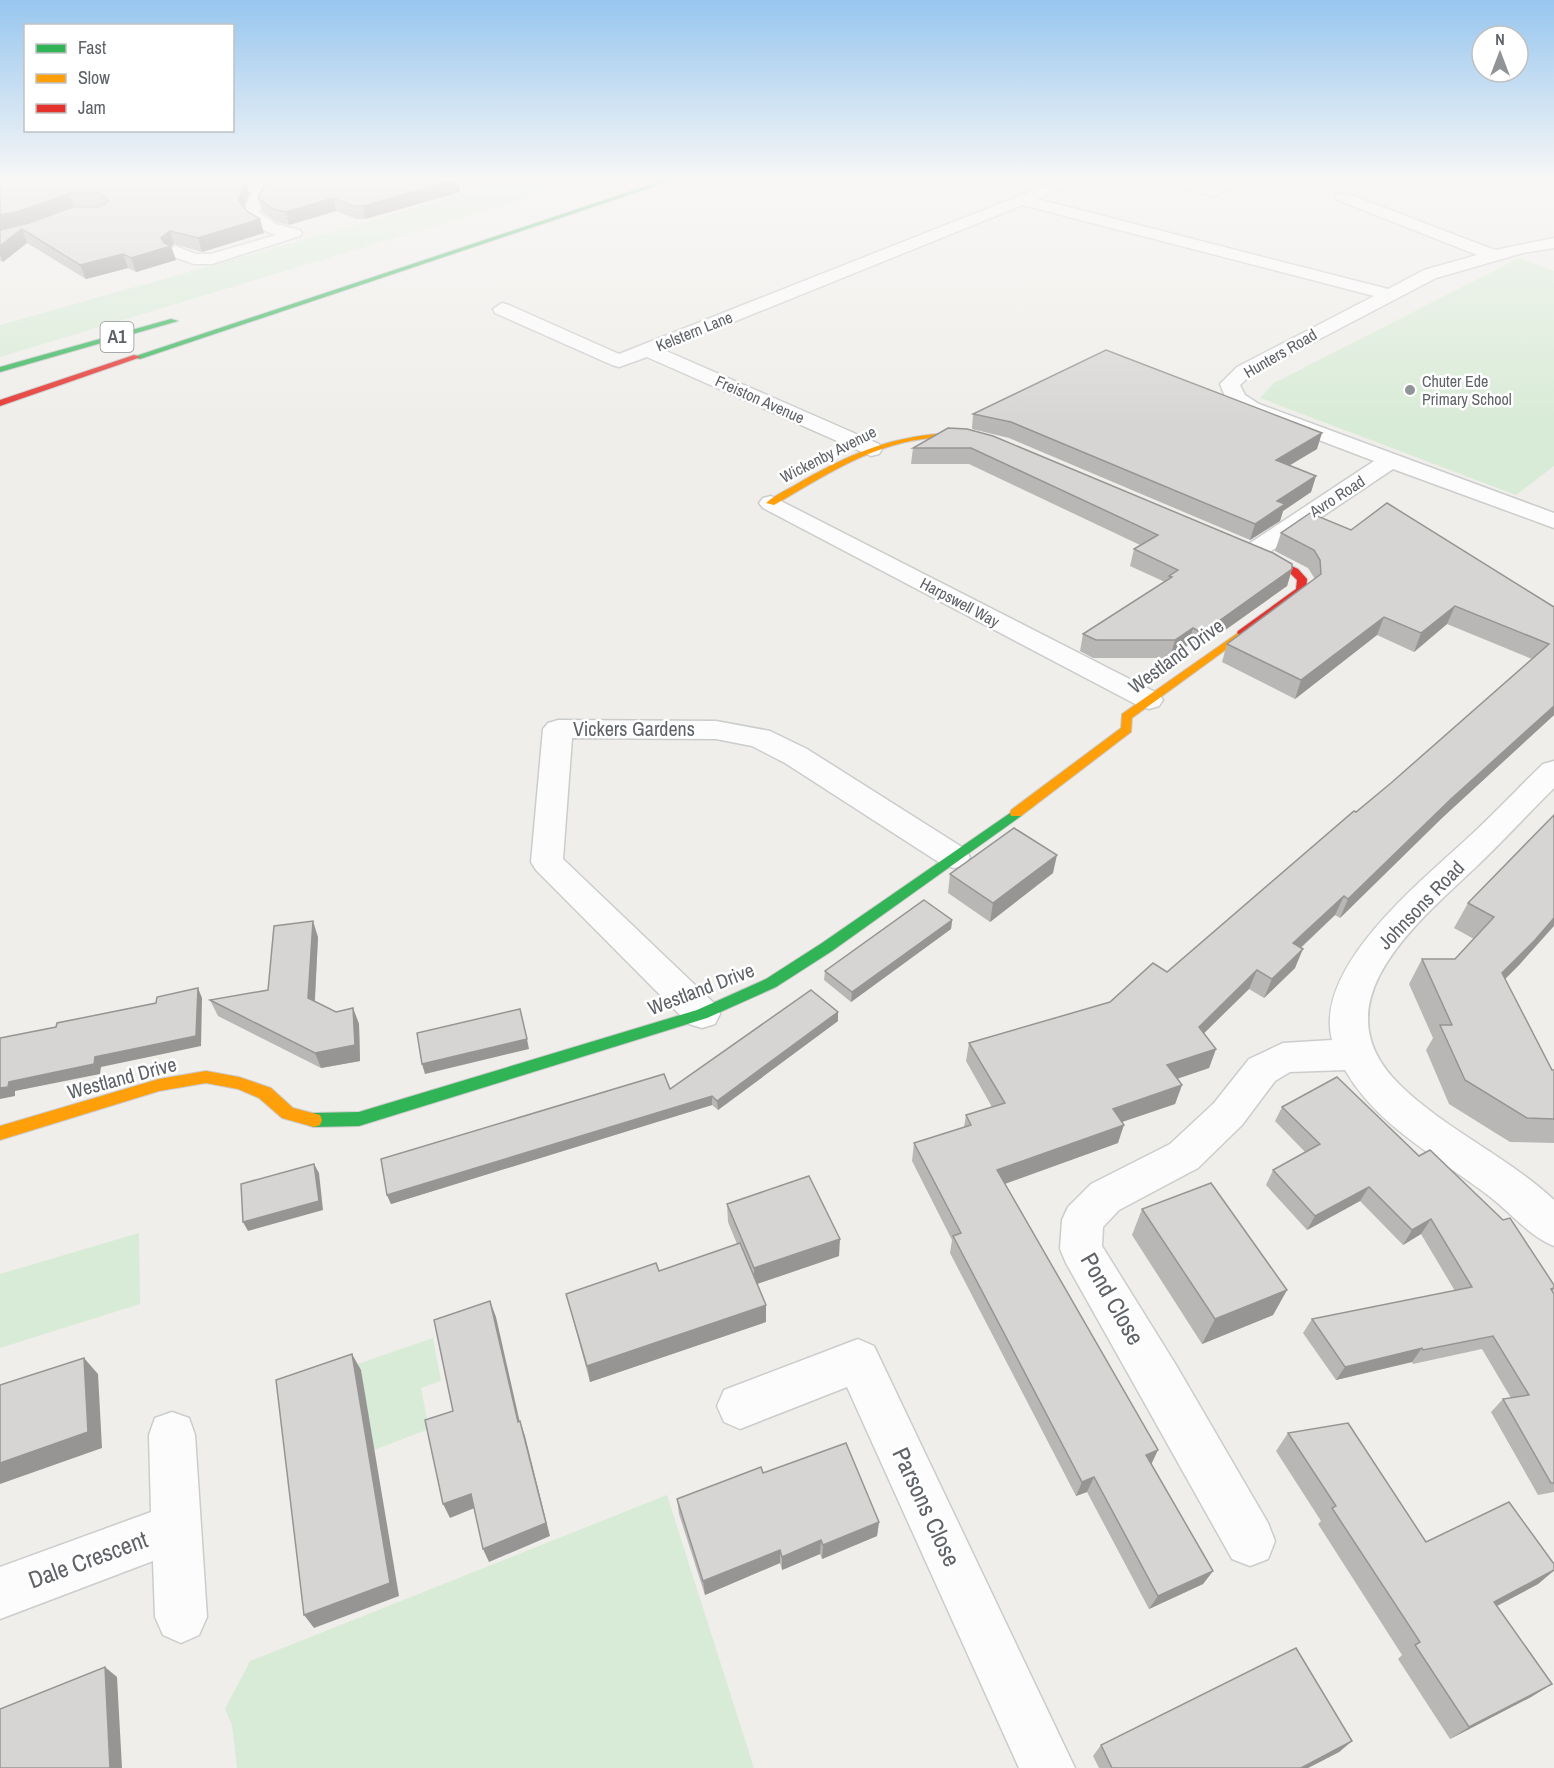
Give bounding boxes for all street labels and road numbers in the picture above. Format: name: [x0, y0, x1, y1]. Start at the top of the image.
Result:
street label: Kelstern Lane: [652, 306, 736, 356]
road number: A1: [100, 322, 134, 352]
street label: Hunters Road: [1239, 323, 1321, 383]
street label: Freiston Avenue: [712, 370, 808, 428]
street label: Wickenby Avenue: [776, 420, 880, 488]
street label: Avro Road: [1304, 470, 1369, 523]
street label: Harpswell Way: [916, 572, 1004, 632]
street label: Westland Drive: [1123, 612, 1229, 699]
street label: Vickers Gardens: [573, 715, 695, 742]
street label: Johnsons Road: [1371, 854, 1470, 955]
street label: Westland Drive: [644, 956, 758, 1021]
street label: Westland Drive: [64, 1050, 179, 1105]
street label: Pond Close: [1074, 1246, 1152, 1351]
street label: Parsons Close: [885, 1442, 968, 1571]
street label: Dale Crescent: [24, 1523, 152, 1595]

